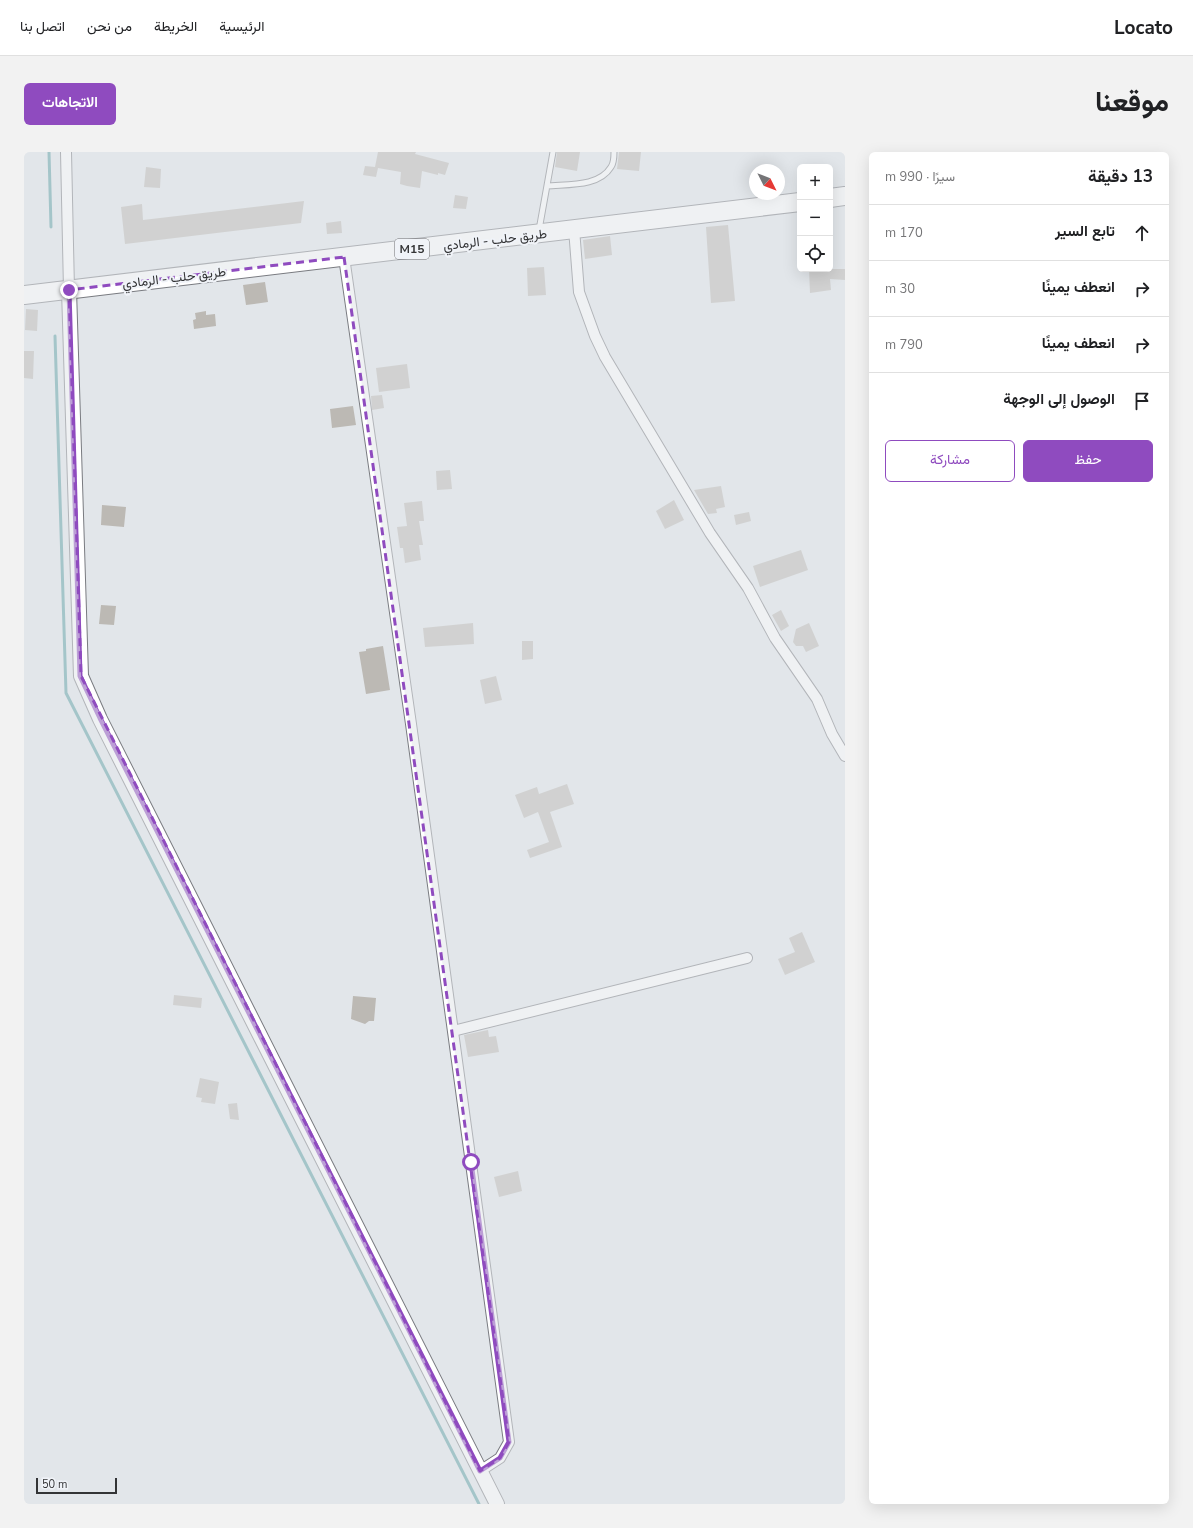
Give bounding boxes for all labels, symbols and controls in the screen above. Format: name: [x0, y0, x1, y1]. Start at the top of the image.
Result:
text: Locato: [1114, 15, 1173, 41]
text: اتصل بنا: [20, 17, 65, 36]
text: من نحن: [87, 17, 132, 36]
text: الخريطة: [154, 17, 197, 36]
text: الرئيسية: [219, 17, 264, 36]
button: الاتجاهات: [24, 83, 116, 125]
text: موقعنا: [1095, 83, 1169, 121]
north arrow: [749, 164, 785, 200]
map controls: [797, 164, 833, 272]
button: +: [797, 164, 833, 200]
text: 13 دقيقة: [1088, 165, 1153, 188]
text: سيرًا · 990 m: [885, 168, 955, 186]
button: −: [797, 200, 833, 236]
text: تابع السير: [1055, 221, 1115, 241]
icon: ahead: [1131, 222, 1153, 244]
text: 170 m: [885, 224, 923, 242]
street label: طريق حلب - الرمادي: [442, 225, 548, 256]
button: locate: [797, 236, 833, 272]
road number: M15: [395, 239, 429, 259]
street label: طريق حلب - الرمادي: [121, 263, 227, 294]
text: انعطف يمينًا: [1042, 277, 1115, 297]
icon: right: [1131, 278, 1153, 300]
text: 30 m: [885, 280, 915, 298]
route end: [60, 281, 78, 299]
text: انعطف يمينًا: [1042, 333, 1115, 353]
icon: right: [1131, 334, 1153, 356]
text: 790 m: [885, 336, 923, 354]
text: الوصول إلى الوجهة: [1003, 389, 1115, 409]
icon: arrive: [1131, 390, 1153, 412]
button: مشاركة: [885, 440, 1015, 482]
button: حفظ: [1023, 440, 1153, 482]
route start: [462, 1153, 480, 1171]
scale bar: [36, 1476, 117, 1495]
text: 50 m: [42, 1477, 67, 1492]

